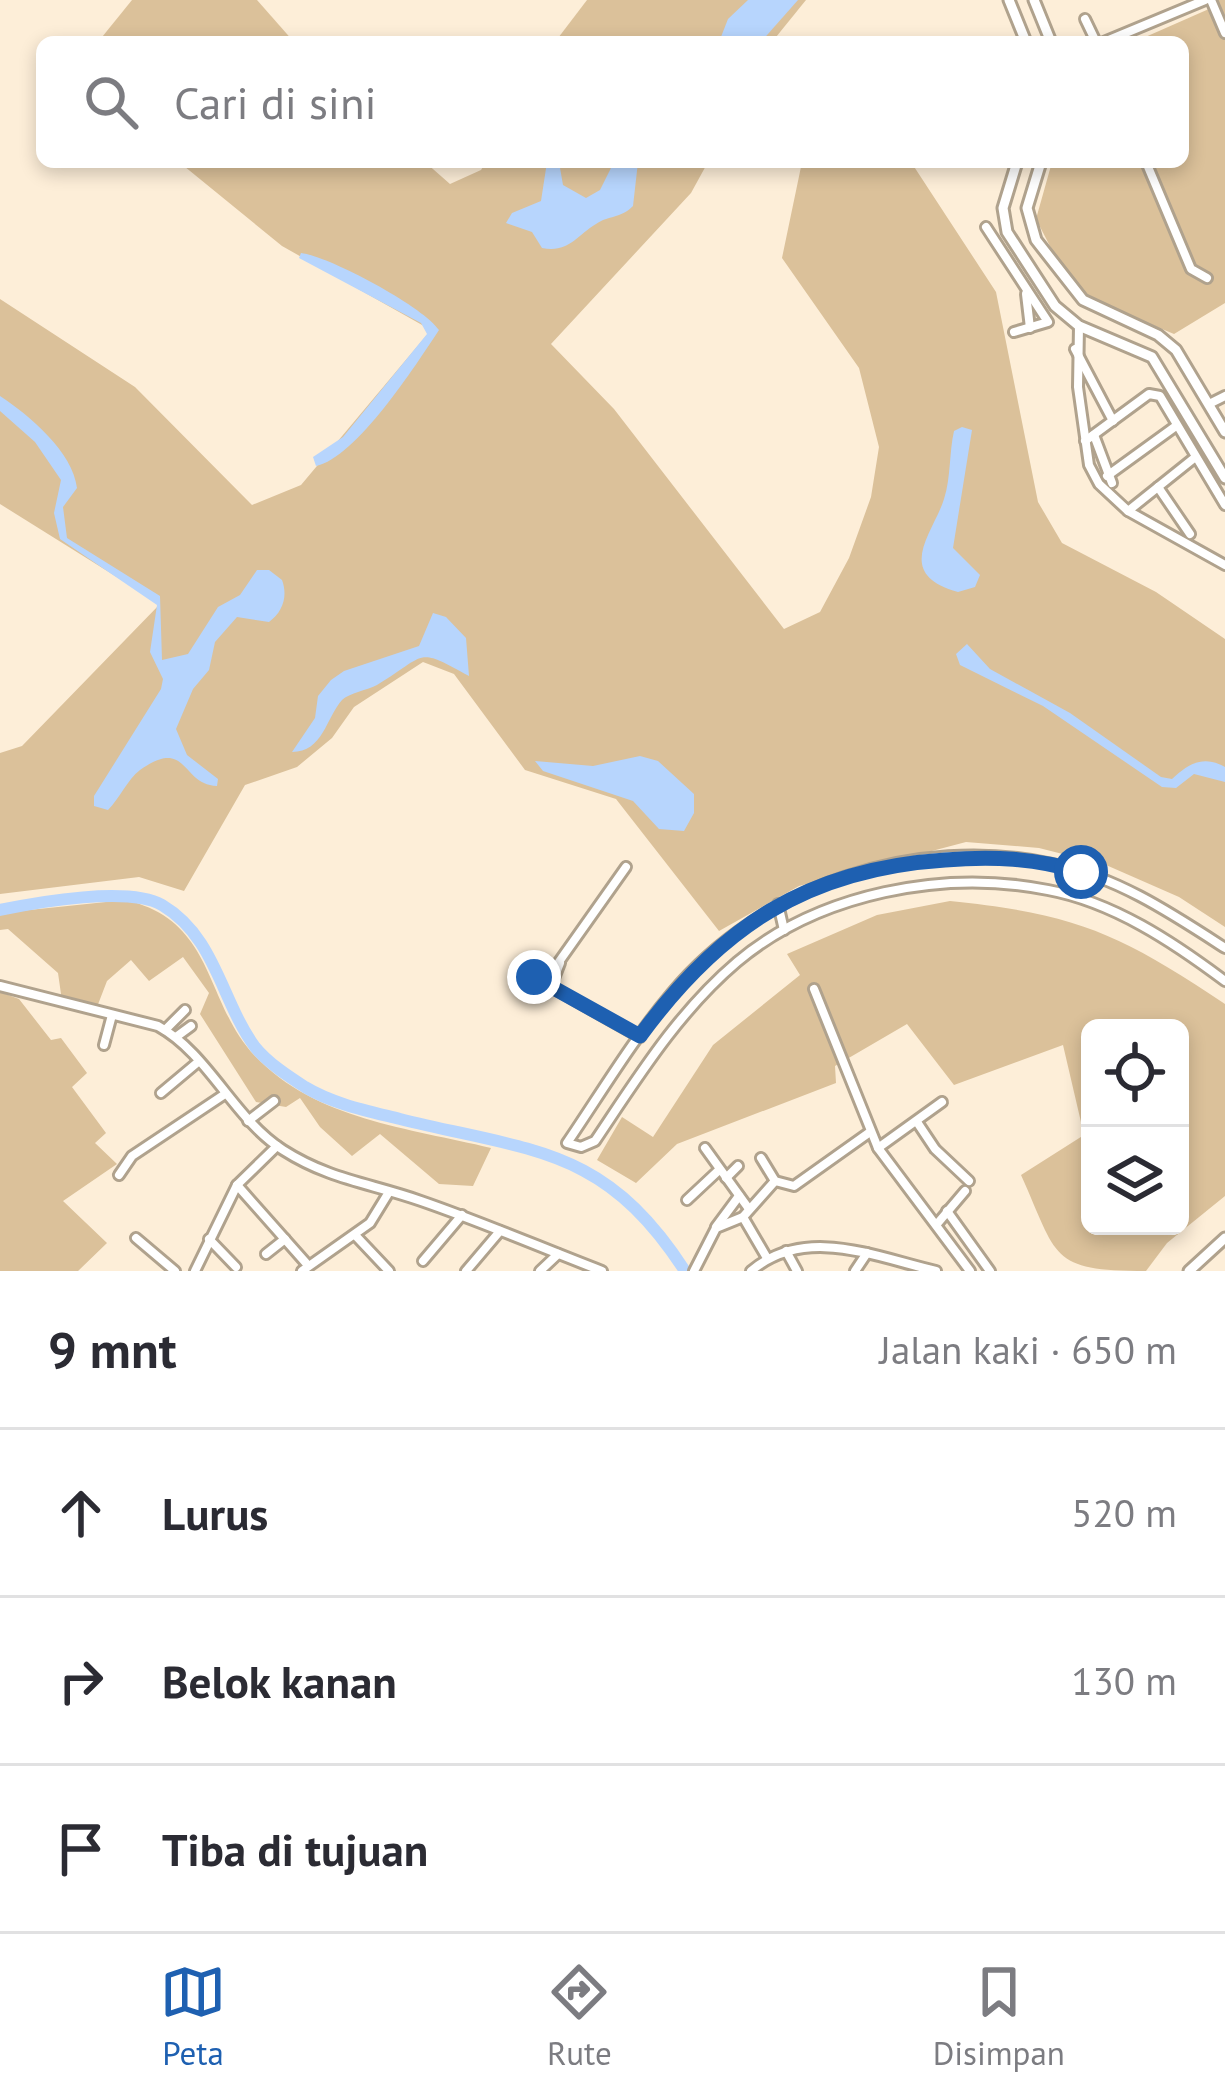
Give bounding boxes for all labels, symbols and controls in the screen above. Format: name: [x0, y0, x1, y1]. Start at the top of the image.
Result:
search box: [36, 36, 1189, 168]
icon: search: [78, 69, 144, 135]
text: Cari di sini: [174, 73, 377, 131]
route start: [1054, 845, 1108, 899]
route end: [507, 950, 561, 1004]
map controls: [1081, 1019, 1189, 1235]
button: locate: [1081, 1019, 1189, 1127]
button: layers: [1081, 1127, 1189, 1235]
text: 9 mnt: [48, 1316, 176, 1382]
text: Jalan kaki · 650 m: [880, 1324, 1177, 1375]
icon: ahead: [48, 1480, 114, 1546]
text: Lurus: [162, 1484, 268, 1542]
text: 520 m: [1071, 1487, 1177, 1538]
icon: right: [48, 1648, 114, 1714]
text: Belok kanan: [162, 1652, 397, 1710]
text: 130 m: [1071, 1655, 1177, 1706]
icon: arrive: [48, 1816, 114, 1882]
text: Tiba di tujuan: [162, 1820, 428, 1878]
tab: Peta: [160, 1959, 226, 2074]
tab: Rute: [546, 1959, 612, 2074]
tab: Disimpan: [933, 1959, 1065, 2074]

